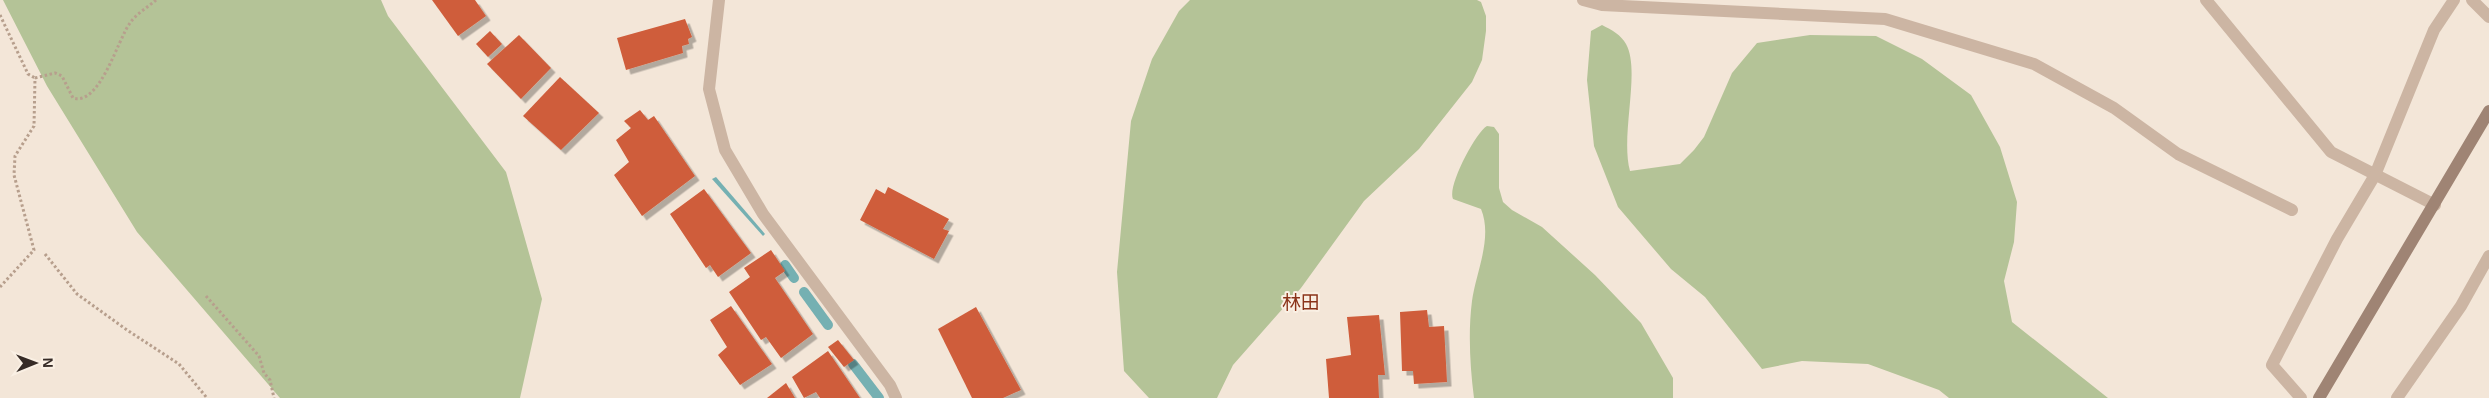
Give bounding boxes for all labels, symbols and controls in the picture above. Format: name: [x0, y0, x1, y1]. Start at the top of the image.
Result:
district label: 林田: [1282, 292, 1320, 313]
north arrow: [10, 338, 60, 388]
text: N: [40, 358, 56, 368]

